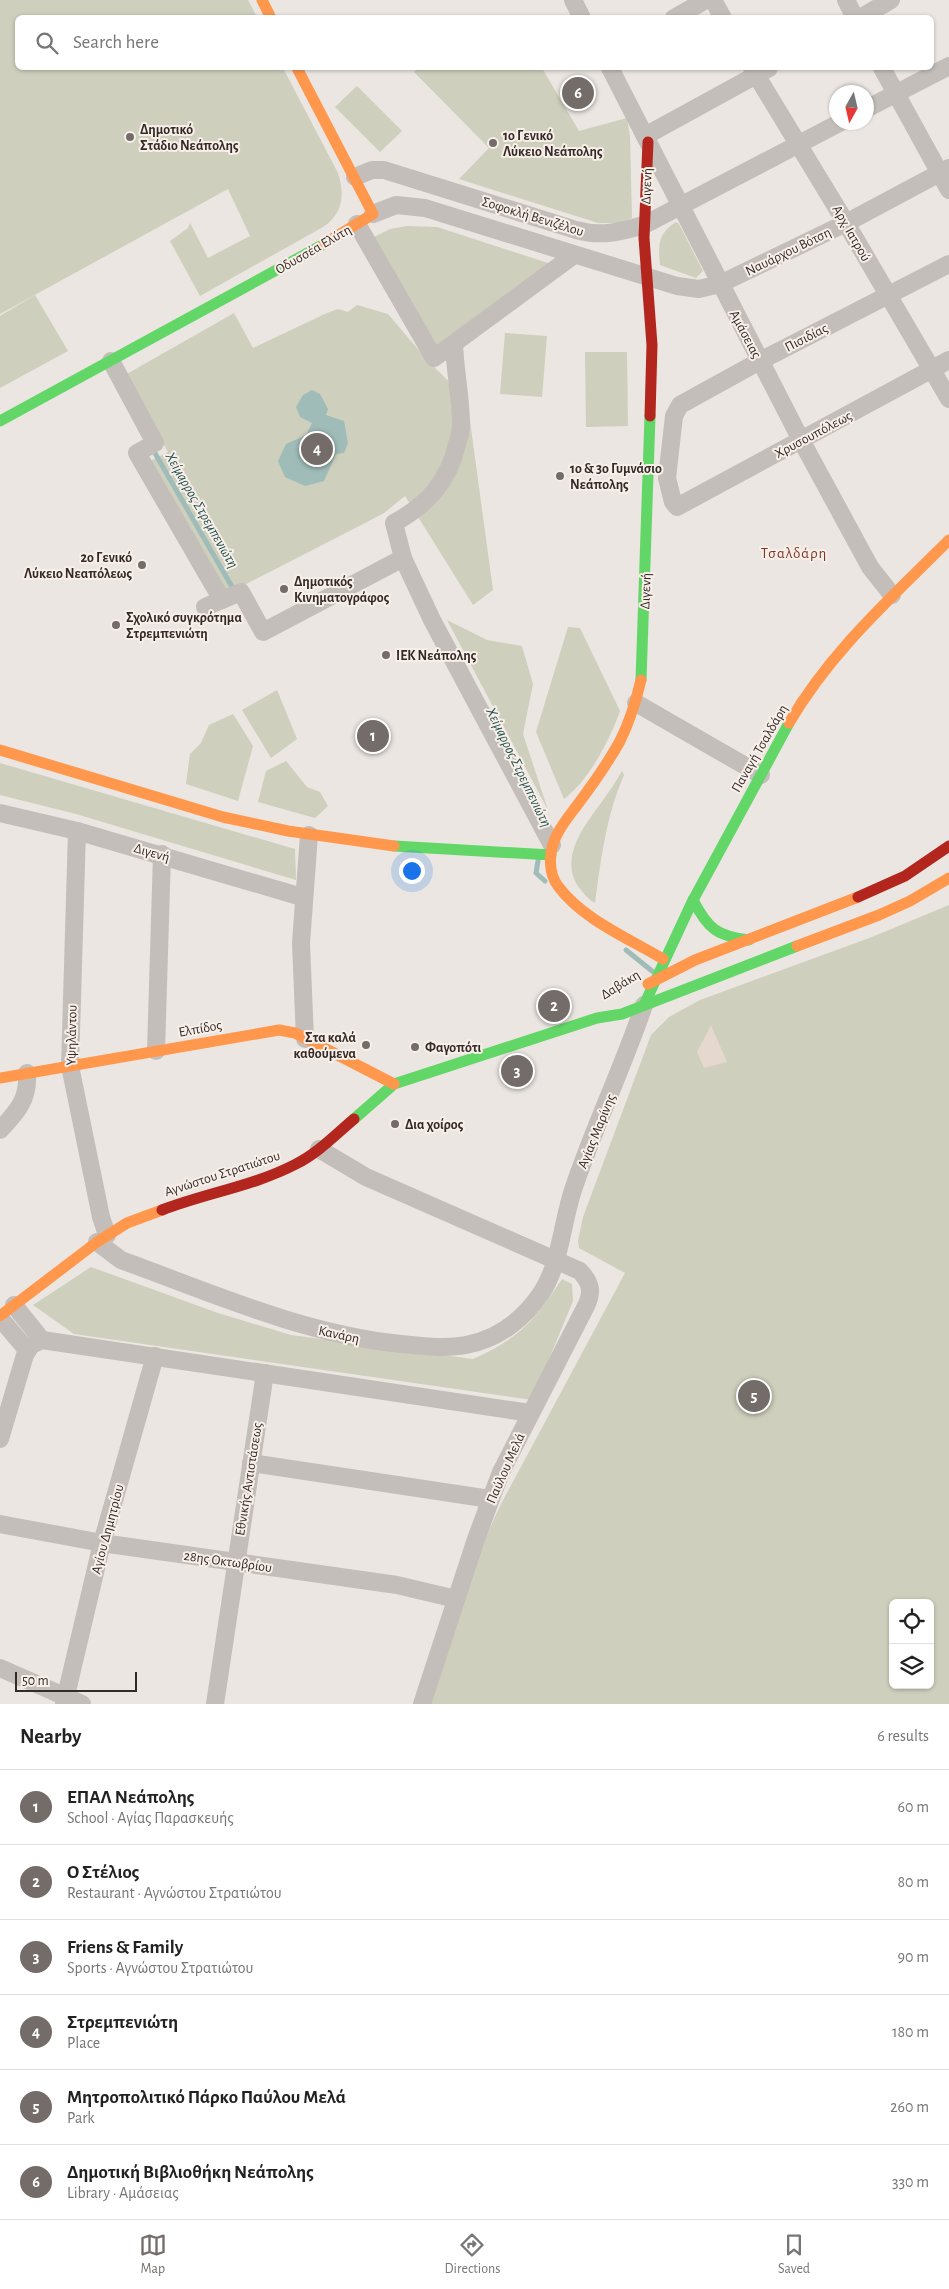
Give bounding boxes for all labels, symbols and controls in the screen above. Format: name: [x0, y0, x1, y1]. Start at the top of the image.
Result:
search box: [15, 15, 934, 70]
icon: search: [33, 29, 61, 57]
text: Search here: [73, 33, 159, 52]
pin: 6: [562, 74, 594, 112]
north arrow: [829, 85, 874, 130]
place label: Δημοτικό Στάδιο Νεάπολης: [140, 123, 239, 153]
place label: 1ο Γενικό Λύκειο Νεάπολης: [503, 129, 603, 159]
marker: Δημοτικό Στάδιο Νεάπολης: [124, 131, 136, 143]
marker: 1ο Γενικό Λύκειο Νεάπολης: [487, 137, 499, 149]
street label: Διγενή: [639, 168, 655, 205]
street label: Σοφοκλή Βενιζέλου: [480, 195, 585, 239]
street label: Αρχ. Ιατρού: [830, 203, 873, 264]
street label: Οδυσσέα Ελύτη: [273, 223, 354, 277]
street label: Ναυάρχου Βότση: [743, 225, 833, 279]
street label: Αμάσειας: [727, 308, 764, 361]
street label: Πισιδίας: [783, 321, 831, 355]
street label: Χρυσουπόλεως: [773, 408, 855, 461]
pin: 4: [301, 430, 333, 468]
water label: Χείμαρρος Στρεμπενιώτη: [162, 449, 241, 571]
place label: 1ο & 3ο Γυμνάσιο Νεάπολης: [570, 462, 662, 492]
marker: 1ο & 3ο Γυμνάσιο Νεάπολης: [554, 470, 566, 482]
district label: Τσαλδάρη: [761, 546, 827, 561]
place label: 2ο Γενικό Λύκειο Νεαπόλεως: [24, 551, 132, 581]
marker: 2ο Γενικό Λύκειο Νεαπόλεως: [136, 559, 148, 571]
street label: Διγενή: [638, 573, 654, 610]
place label: Δημοτικός Κινηματογράφος: [294, 575, 390, 605]
marker: Δημοτικός Κινηματογράφος: [278, 583, 290, 595]
place label: Σχολικό συγκρότημα Στρεμπενιώτη: [126, 611, 242, 641]
marker: Σχολικό συγκρότημα Στρεμπενιώτη: [110, 619, 122, 631]
marker: ΙΕΚ Νεάπολης: [380, 649, 392, 661]
place label: ΙΕΚ Νεάπολης: [396, 649, 477, 663]
street label: Παναγή Τσαλδάρη: [729, 702, 791, 795]
water label: Χείμαρρος Στρεμπενιώτη: [483, 704, 554, 829]
pin: 1: [357, 717, 389, 755]
street label: Διγενή: [132, 841, 171, 865]
your location: [399, 858, 425, 884]
street label: Δαβάκη: [599, 967, 643, 1002]
pin: 2: [538, 987, 570, 1025]
street label: Υψηλάντου: [64, 1005, 80, 1065]
street label: Ελπίδος: [177, 1018, 223, 1040]
place label: Στα καλά καθούμενα: [294, 1031, 357, 1061]
marker: Στα καλά καθούμενα: [360, 1039, 372, 1051]
marker: Φαγοπότι: [409, 1041, 421, 1053]
place label: Φαγοπότι: [425, 1041, 482, 1055]
pin: 3: [501, 1052, 533, 1090]
street label: Αγίας Μαρίνης: [576, 1092, 618, 1171]
place label: Δια χοίρος: [405, 1117, 464, 1132]
marker: Δια χοίρος: [389, 1118, 401, 1130]
street label: Αγνώστου Στρατιώτου: [163, 1149, 282, 1199]
street label: Κανάρη: [317, 1324, 361, 1346]
pin: 5: [738, 1377, 770, 1415]
street label: Εθνικής Αντιστάσεως: [233, 1421, 265, 1537]
street label: Παύλου Μελά: [484, 1431, 528, 1506]
street label: Αγίου Δημητρίου: [89, 1483, 127, 1576]
street label: 28ης Οκτωβρίου: [183, 1549, 273, 1575]
map controls: [889, 1599, 934, 1689]
button: locate: [889, 1599, 934, 1644]
button: layers: [889, 1644, 934, 1689]
scale bar: [15, 1669, 138, 1692]
text: 50 m: [22, 1674, 49, 1688]
text: Nearby: [20, 1726, 81, 1747]
text: 6 results: [877, 1728, 929, 1744]
text: ΕΠΑΛ Νεάπολης: [67, 1788, 194, 1807]
text: 1: [33, 1799, 39, 1815]
text: 60 m: [898, 1799, 929, 1815]
text: School · Αγίας Παρασκευής: [67, 1810, 234, 1826]
text: Ο Στέλιος: [67, 1863, 139, 1882]
text: 2: [32, 1874, 40, 1890]
text: 80 m: [898, 1874, 929, 1890]
text: Restaurant · Αγνώστου Στρατιώτου: [67, 1885, 282, 1901]
text: Friens & Family: [67, 1938, 183, 1957]
text: 3: [33, 1949, 39, 1965]
text: 90 m: [898, 1949, 929, 1965]
text: Sports · Αγνώστου Στρατιώτου: [67, 1960, 253, 1976]
text: Στρεμπενιώτη: [67, 2013, 178, 2032]
text: 4: [32, 2024, 40, 2040]
text: 180 m: [892, 2024, 929, 2040]
text: Place: [67, 2035, 100, 2051]
text: Μητροπολιτικό Πάρκο Παύλου Μελά: [67, 2088, 346, 2107]
text: 5: [33, 2099, 39, 2115]
text: 260 m: [890, 2099, 929, 2115]
text: Park: [67, 2110, 95, 2126]
text: Δημοτική Βιβλιοθήκη Νεάπολης: [67, 2163, 314, 2182]
text: 6: [32, 2174, 40, 2190]
text: 330 m: [892, 2174, 929, 2190]
text: Library · Αμάσειας: [67, 2185, 179, 2201]
tab: Map: [139, 2231, 167, 2278]
tab: Directions: [445, 2231, 500, 2278]
tab: Saved: [778, 2231, 810, 2278]

